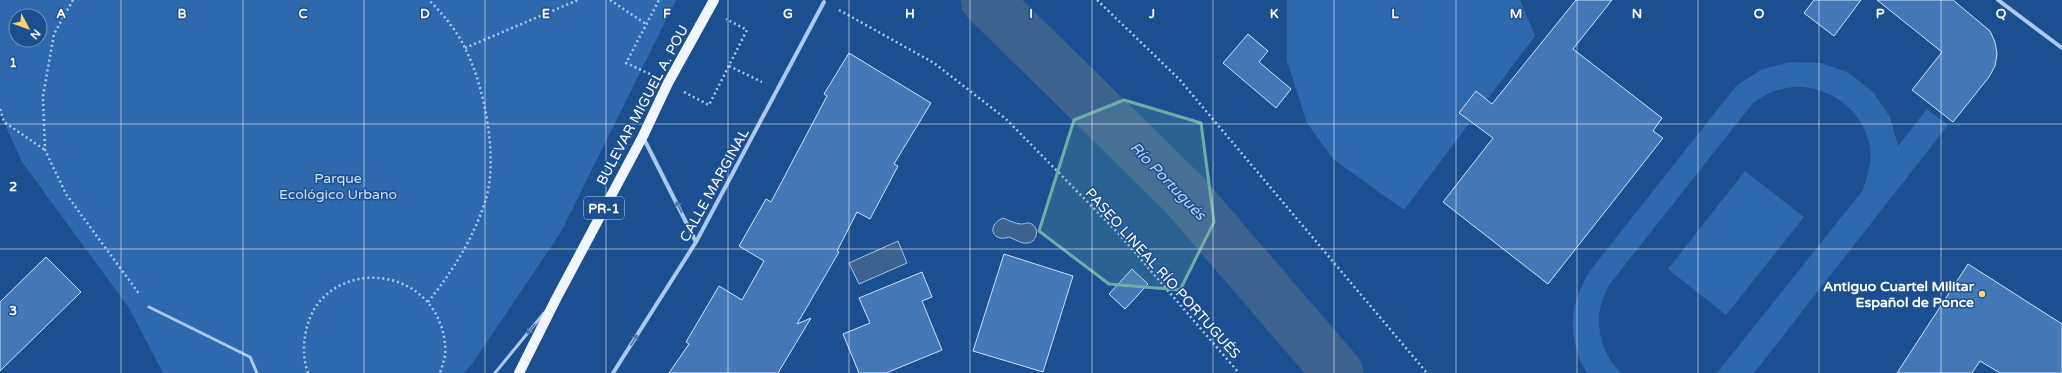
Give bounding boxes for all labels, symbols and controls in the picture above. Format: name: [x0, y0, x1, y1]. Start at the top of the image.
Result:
text: A: [56, 6, 66, 22]
text: B: [177, 6, 187, 22]
text: C: [298, 6, 308, 22]
text: D: [420, 6, 430, 22]
text: E: [542, 6, 550, 22]
text: F: [663, 6, 671, 22]
text: G: [783, 6, 793, 22]
text: H: [905, 6, 915, 22]
text: I: [1029, 6, 1033, 22]
text: J: [1148, 6, 1155, 22]
text: K: [1270, 6, 1279, 22]
text: L: [1391, 6, 1399, 22]
text: M: [1510, 6, 1522, 22]
text: N: [1632, 6, 1642, 22]
text: O: [1754, 6, 1765, 22]
text: P: [1876, 6, 1885, 22]
text: Q: [1996, 6, 2007, 22]
north arrow: [8, 8, 48, 48]
street label: BULEVAR MIGUEL A. POU: [593, 22, 692, 188]
text: N: [27, 27, 43, 42]
text: 1: [9, 55, 17, 71]
street label: CALLE MARGINAL: [676, 126, 753, 245]
water label: Río Portugués: [1126, 138, 1211, 225]
park label: Parque Ecológico Urbano: [279, 170, 397, 203]
text: 2: [9, 179, 17, 195]
street label: PASEO LINEAL RÍO PORTUGUÉS: [1081, 185, 1244, 362]
road number: PR-1: [584, 197, 624, 219]
one-way arrow: [675, 201, 682, 213]
place label: Antiguo Cuartel Militar Español de Ponce: [1823, 278, 1975, 311]
marker: Antiguo Cuartel Militar Español de Ponce: [1977, 289, 1987, 299]
text: 3: [9, 303, 17, 319]
one-way arrow: [526, 324, 535, 335]
one-way arrow: [630, 335, 638, 346]

